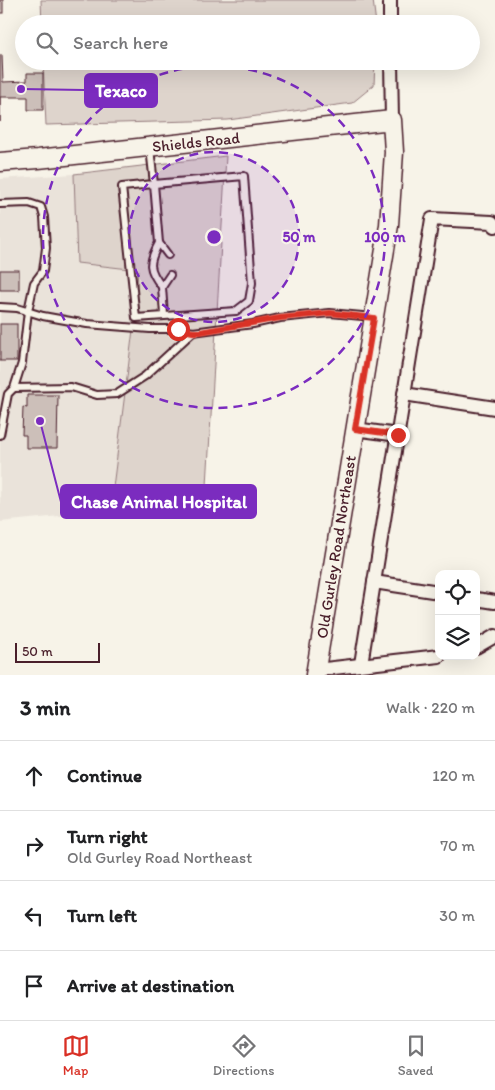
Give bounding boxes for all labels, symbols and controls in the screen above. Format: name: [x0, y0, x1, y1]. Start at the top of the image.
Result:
search box: [15, 15, 480, 70]
icon: search: [33, 29, 61, 57]
text: Search here: [73, 31, 168, 54]
callout: Texaco: [85, 74, 157, 107]
text: Texaco: [94, 80, 147, 102]
street label: Shields Road: [151, 128, 241, 156]
centre of rings: [205, 228, 223, 246]
text: 50 m: [282, 228, 316, 246]
text: 100 m: [364, 228, 406, 246]
route start: [167, 318, 190, 341]
route end: [387, 424, 410, 447]
street label: Old Gurley Road Northeast: [312, 454, 360, 640]
callout: Chase Animal Hospital: [61, 485, 256, 518]
text: Chase Animal Hospital: [71, 491, 248, 513]
map controls: [435, 570, 480, 660]
button: locate: [435, 570, 480, 615]
button: layers: [435, 615, 480, 660]
scale bar: [15, 640, 100, 663]
text: 50 m: [22, 643, 53, 660]
text: 3 min: [20, 695, 70, 720]
text: Walk · 220 m: [386, 698, 475, 717]
icon: ahead: [20, 762, 48, 790]
text: Continue: [67, 764, 142, 787]
text: 120 m: [432, 766, 475, 785]
text: Turn right: [67, 825, 148, 848]
icon: right: [20, 832, 48, 860]
text: 70 m: [440, 836, 475, 855]
text: Old Gurley Road Northeast: [67, 848, 252, 867]
icon: left: [20, 902, 48, 930]
text: Turn left: [67, 904, 137, 927]
text: 30 m: [439, 906, 475, 925]
icon: arrive: [20, 972, 48, 1000]
text: Arrive at destination: [67, 974, 234, 997]
tab: Map: [62, 1032, 90, 1079]
tab: Directions: [213, 1032, 274, 1079]
tab: Saved: [398, 1032, 433, 1079]

